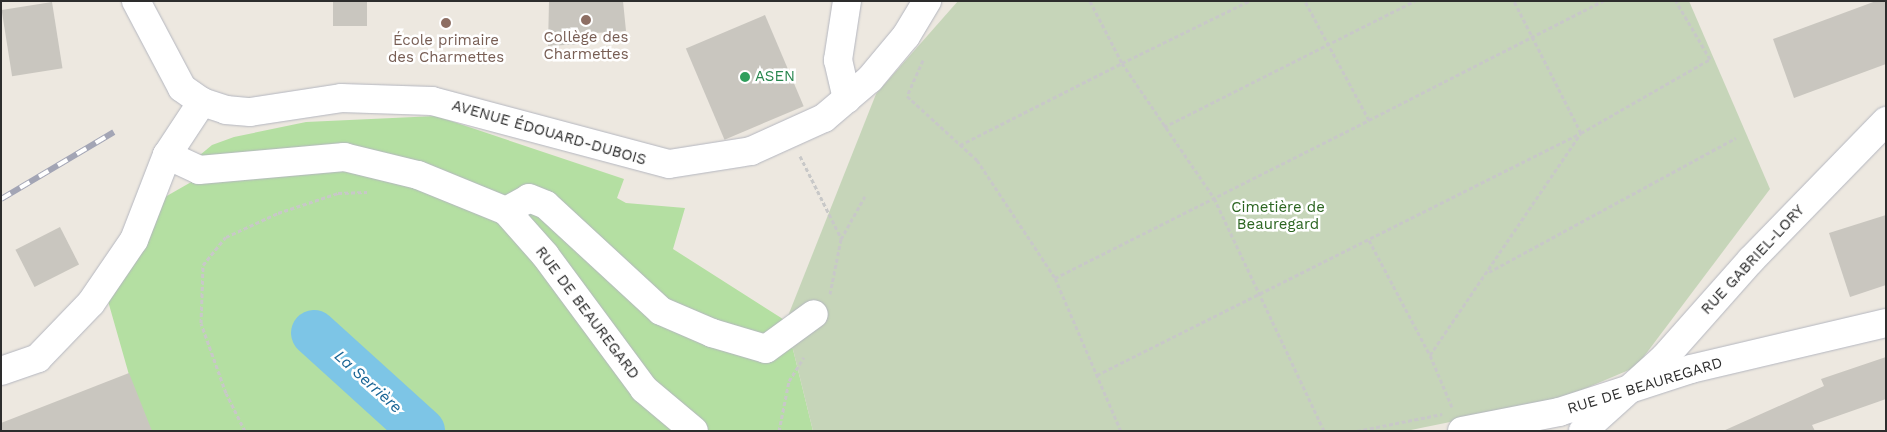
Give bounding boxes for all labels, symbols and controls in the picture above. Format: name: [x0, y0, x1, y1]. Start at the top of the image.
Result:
marker: Collège des Charmettes: [580, 14, 592, 26]
marker: École primaire des Charmettes: [440, 17, 452, 29]
place label: Collège des Charmettes: [543, 28, 629, 63]
place label: École primaire des Charmettes: [388, 31, 504, 66]
place label: ASEN: [755, 68, 795, 86]
marker: ASEN: [739, 71, 751, 83]
street label: AVENUE ÉDOUARD-DUBOIS: [450, 97, 648, 169]
park label: Cimetière de Beauregard: [1231, 198, 1325, 233]
street label: RUE GABRIEL-LORY: [1698, 202, 1808, 318]
street label: RUE DE BEAUREGARD: [531, 243, 643, 383]
water label: La Serrière: [330, 347, 406, 417]
street label: RUE DE BEAUREGARD: [1565, 354, 1725, 418]

